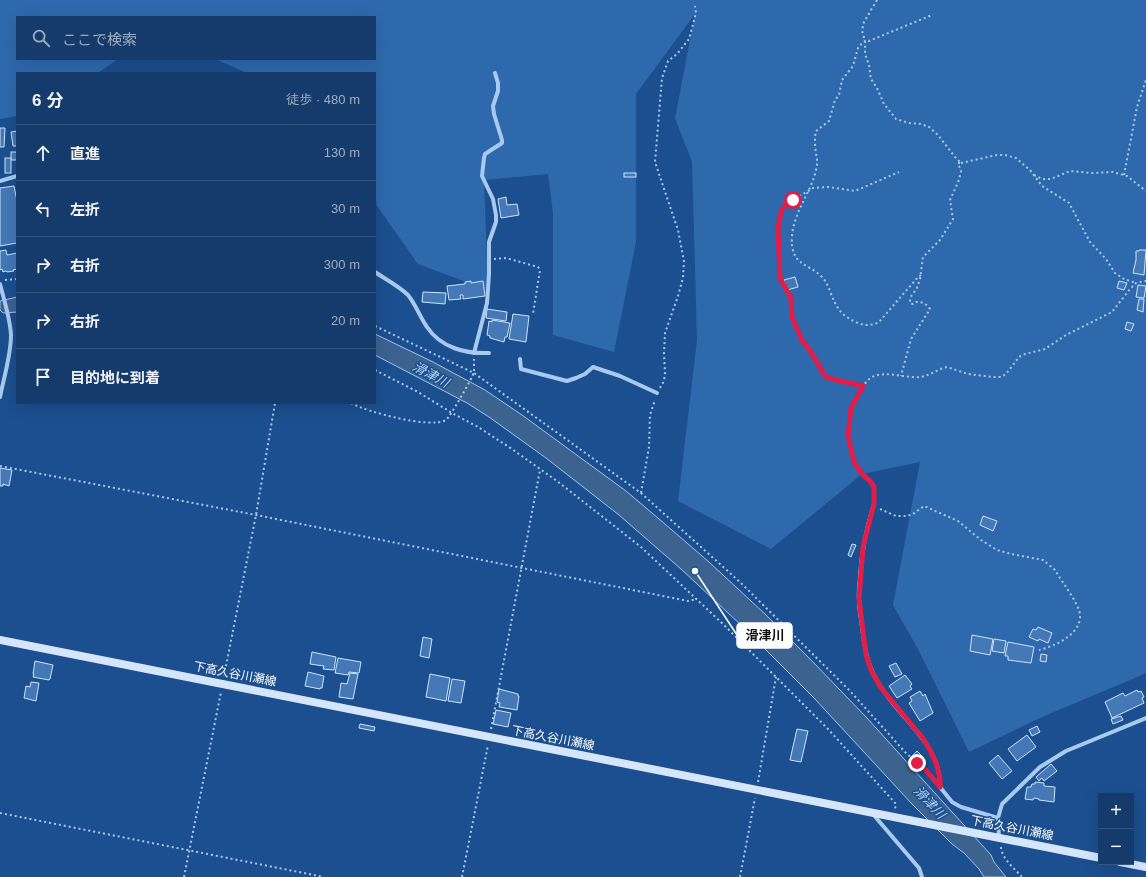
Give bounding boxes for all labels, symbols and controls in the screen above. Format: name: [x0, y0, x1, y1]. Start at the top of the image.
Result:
search box: [16, 16, 376, 60]
icon: search: [30, 27, 52, 49]
text: ここで検索: [62, 31, 137, 48]
text: 6 分: [32, 91, 63, 110]
text: 徒歩 · 480 m: [286, 92, 360, 107]
icon: ahead: [32, 142, 54, 164]
text: 直進: [70, 145, 100, 162]
text: 130 m: [324, 145, 360, 160]
route start: [784, 191, 802, 209]
icon: left: [32, 198, 54, 220]
text: 左折: [70, 201, 100, 218]
text: 30 m: [331, 201, 360, 216]
icon: right: [32, 254, 54, 276]
text: 右折: [70, 257, 100, 274]
text: 300 m: [324, 257, 360, 272]
icon: right: [32, 310, 54, 332]
text: 右折: [70, 313, 100, 330]
text: 20 m: [331, 313, 360, 328]
water label: 滑津川: [410, 359, 453, 391]
icon: arrive: [32, 366, 54, 388]
text: 目的地に到着: [70, 369, 160, 386]
callout: 滑津川: [737, 623, 792, 648]
text: 滑津川: [745, 628, 785, 643]
street label: 下高久谷川瀬線: [192, 659, 278, 689]
street label: 下高久谷川瀬線: [510, 723, 596, 753]
route end: [908, 754, 926, 772]
water label: 滑津川: [911, 783, 950, 823]
map controls: [1098, 793, 1134, 865]
button: +: [1098, 793, 1134, 829]
street label: 下高久谷川瀬線: [969, 813, 1055, 843]
button: −: [1098, 829, 1134, 865]

